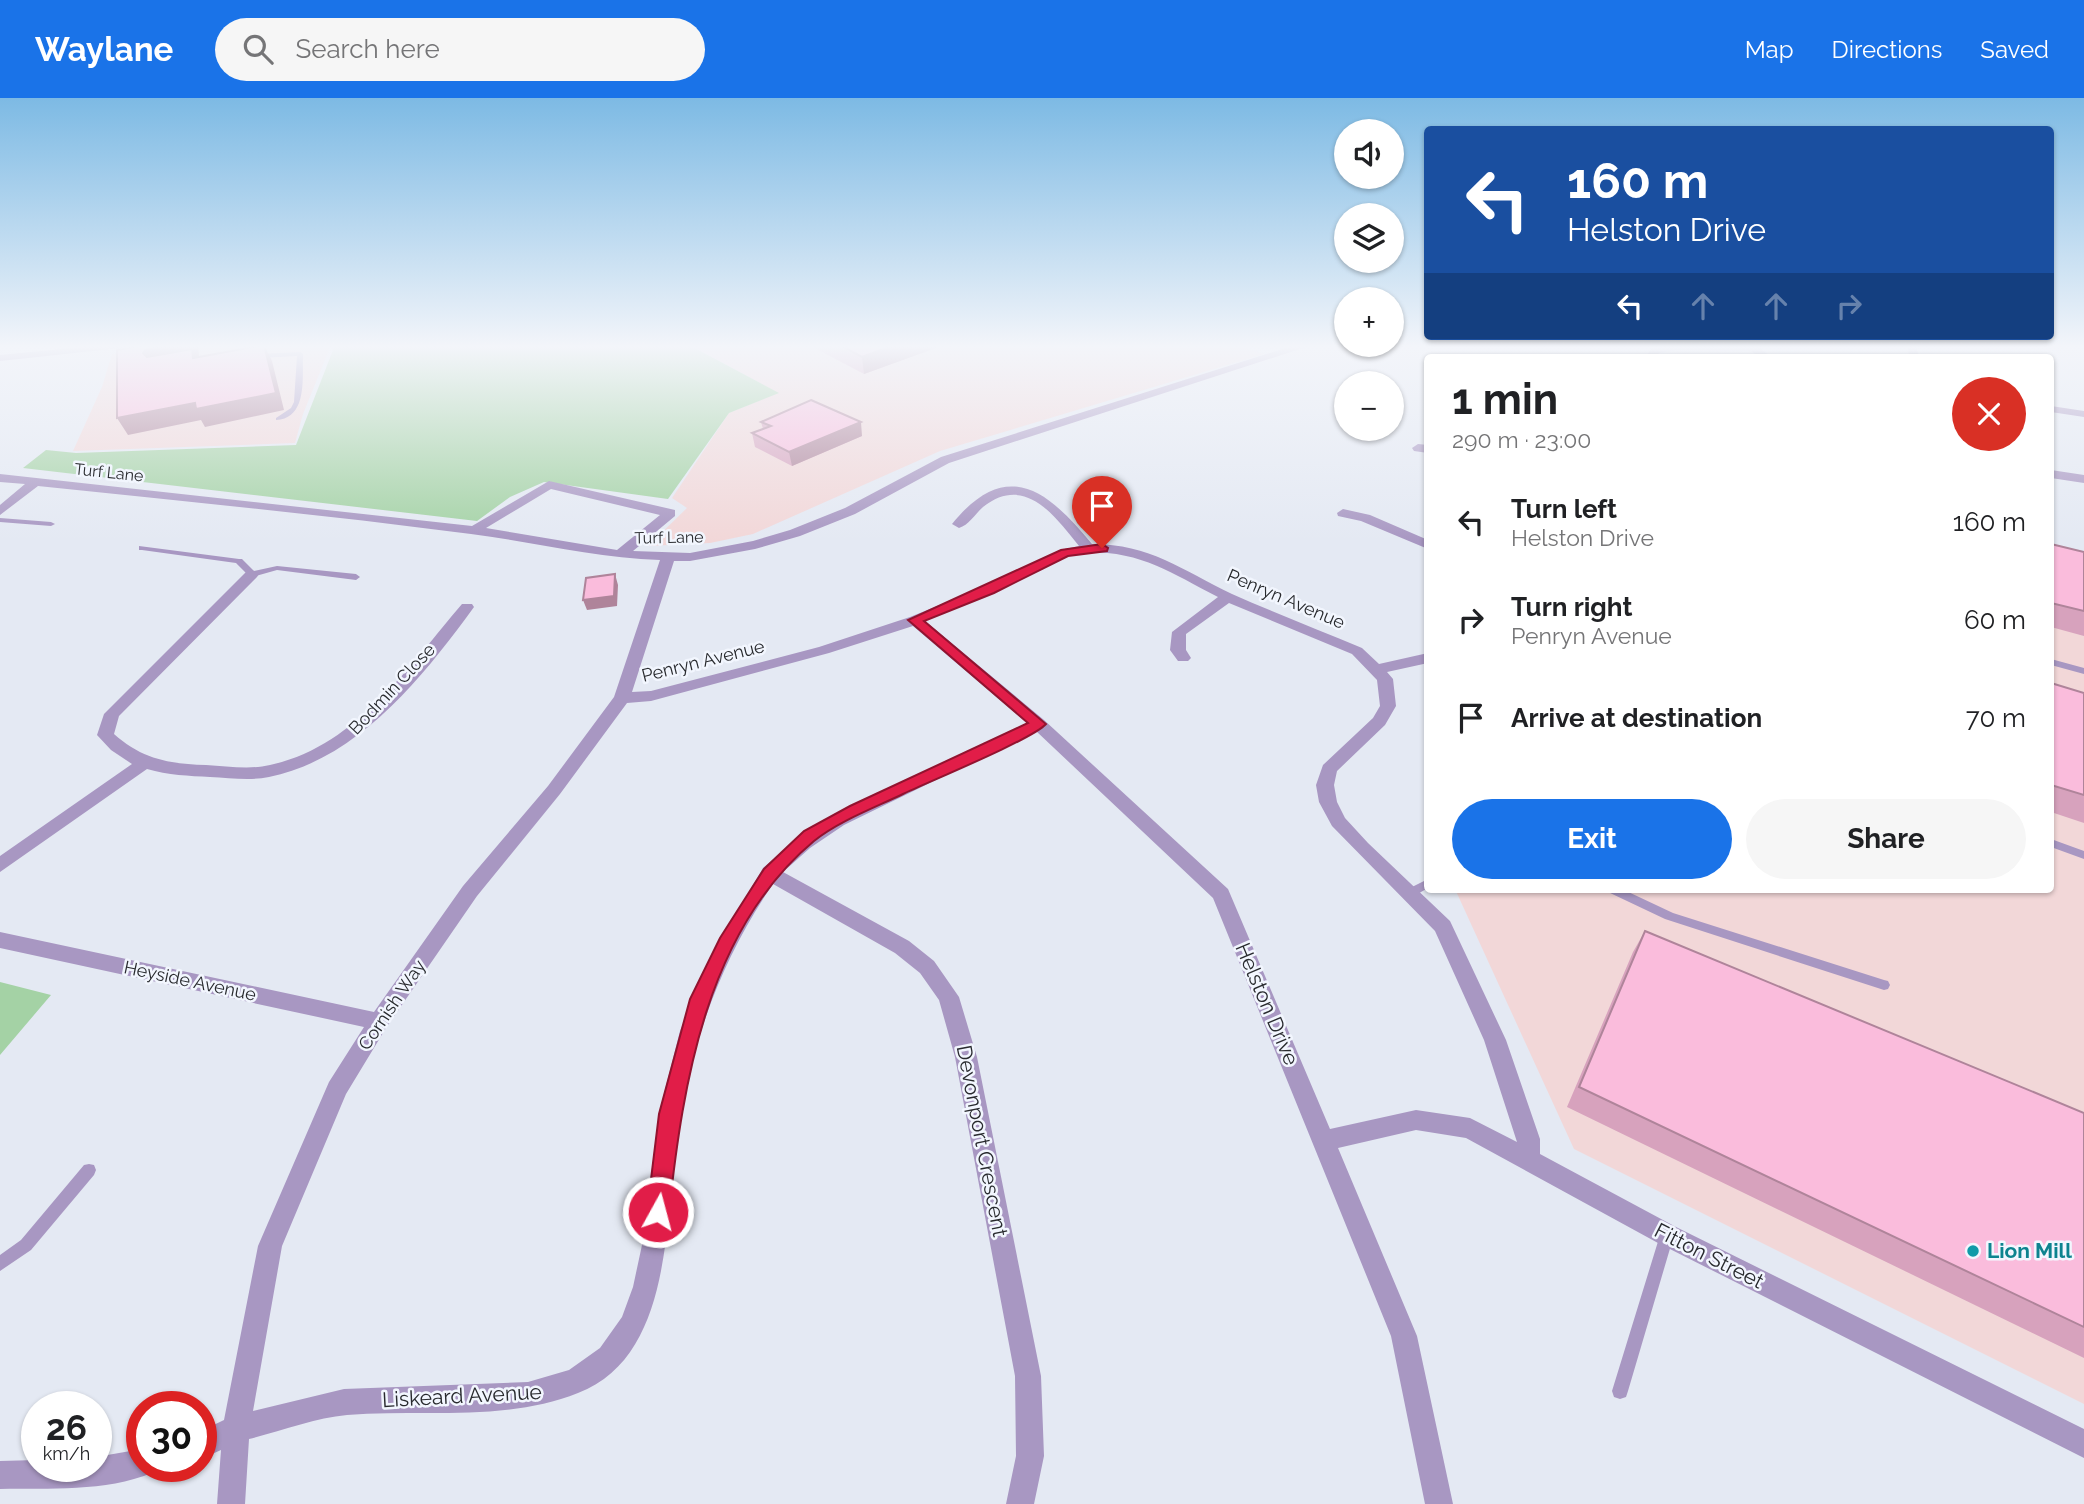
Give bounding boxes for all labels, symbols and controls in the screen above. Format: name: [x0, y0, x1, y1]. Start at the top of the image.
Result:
search box: [215, 18, 705, 81]
text: Waylane: [35, 30, 173, 69]
icon: search: [239, 30, 277, 68]
text: Search here: [295, 34, 440, 64]
text: Map: [1745, 35, 1794, 64]
text: Directions: [1832, 35, 1942, 64]
text: Saved: [1980, 35, 2049, 64]
map controls: [1334, 119, 1404, 441]
button: sound: [1334, 119, 1404, 189]
text: 160 m: [1567, 152, 1708, 209]
icon: left: [1452, 154, 1543, 245]
button: layers: [1334, 203, 1404, 273]
text: Helston Drive: [1567, 211, 1766, 248]
button: +: [1334, 287, 1404, 357]
icon: left: [1611, 287, 1649, 325]
icon: ahead: [1684, 287, 1722, 325]
icon: ahead: [1757, 287, 1795, 325]
icon: right: [1830, 287, 1868, 325]
button: −: [1334, 371, 1404, 441]
text: 1 min: [1452, 375, 1558, 424]
button: close: [1952, 377, 2026, 451]
text: 290 m · 23:00: [1452, 426, 1591, 453]
street label: Turf Lane: [73, 459, 144, 486]
pin: [1072, 476, 1132, 548]
icon: arrive: [1083, 487, 1121, 525]
text: Turn left: [1511, 494, 1617, 524]
icon: left: [1452, 503, 1490, 541]
text: 160 m: [1953, 507, 2026, 537]
text: Helston Drive: [1511, 524, 1654, 551]
street label: Turf Lane: [634, 527, 704, 548]
street label: Penryn Avenue: [1224, 564, 1349, 633]
text: Turn right: [1511, 592, 1632, 622]
icon: right: [1452, 601, 1490, 639]
text: 60 m: [1964, 605, 2026, 635]
text: Penryn Avenue: [1511, 622, 1672, 649]
street label: Penryn Avenue: [639, 635, 767, 686]
street label: Bodmin Close: [344, 639, 439, 738]
icon: arrive: [1452, 699, 1490, 737]
text: Arrive at destination: [1511, 703, 1762, 733]
text: 70 m: [1966, 703, 2026, 733]
button: Exit: [1452, 799, 1732, 879]
button: Share: [1746, 799, 2026, 879]
street label: Helston Drive: [1230, 939, 1304, 1069]
street label: Cornish Way: [354, 955, 430, 1054]
street label: Heyside Avenue: [122, 956, 258, 1005]
street label: Devonport Crescent: [952, 1043, 1013, 1239]
position arrow: [621, 1175, 695, 1249]
street label: Fitton Street: [1650, 1217, 1768, 1294]
place label: Lion Mill: [1987, 1238, 2072, 1263]
marker: Lion Mill: [1965, 1243, 1981, 1259]
street label: Liskeard Avenue: [382, 1379, 542, 1412]
speed limit sign: 30: [126, 1391, 217, 1482]
text: 26: [46, 1407, 87, 1448]
text: km/h: [43, 1443, 90, 1464]

